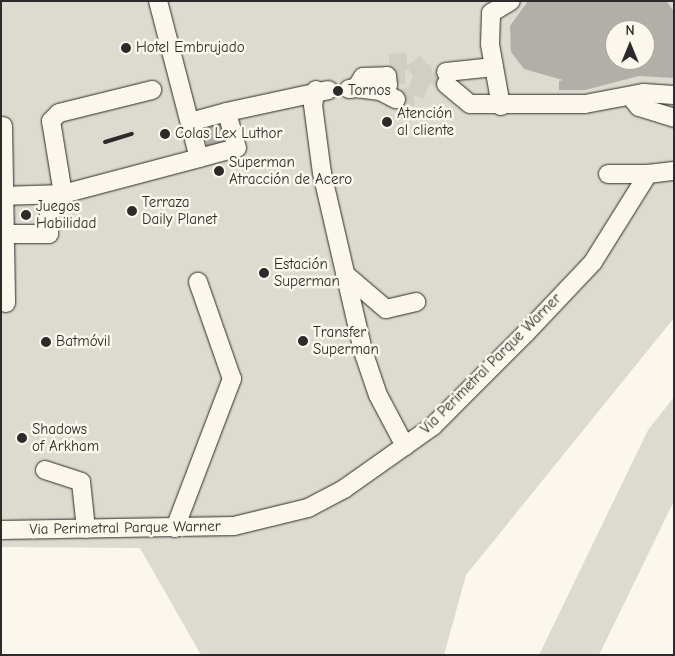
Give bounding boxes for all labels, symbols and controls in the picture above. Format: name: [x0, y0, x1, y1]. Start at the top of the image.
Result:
north arrow: [605, 20, 655, 70]
text: N: [625, 22, 635, 39]
place label: Hotel Embrujado: [136, 39, 245, 57]
marker: Hotel Embrujado: [120, 42, 132, 54]
place label: Tornos: [348, 82, 391, 100]
marker: Tornos: [332, 85, 344, 97]
place label: Atención al cliente: [397, 104, 454, 139]
marker: Atención al cliente: [381, 116, 393, 128]
place label: Colas Lex Luthor: [175, 125, 282, 143]
marker: Colas Lex Luthor: [159, 128, 171, 140]
place label: Superman Atracción de Acero: [229, 153, 352, 188]
marker: Superman Atracción de Acero: [213, 165, 225, 177]
place label: Terraza Daily Planet: [142, 193, 217, 228]
place label: Juegos Habilidad: [36, 197, 96, 232]
marker: Terraza Daily Planet: [126, 205, 138, 217]
marker: Juegos Habilidad: [20, 209, 32, 221]
place label: Estación Superman: [274, 255, 340, 290]
marker: Estación Superman: [258, 267, 270, 279]
street label: Via Perimetral Parque Warner: [417, 290, 565, 438]
place label: Transfer Superman: [313, 323, 379, 358]
place label: Batmóvil: [56, 333, 110, 351]
marker: Transfer Superman: [297, 335, 309, 347]
marker: Batmóvil: [40, 336, 52, 348]
place label: Shadows of Arkham: [32, 420, 99, 455]
marker: Shadows of Arkham: [16, 432, 28, 444]
street label: Via Perimetral Parque Warner: [29, 517, 221, 539]

